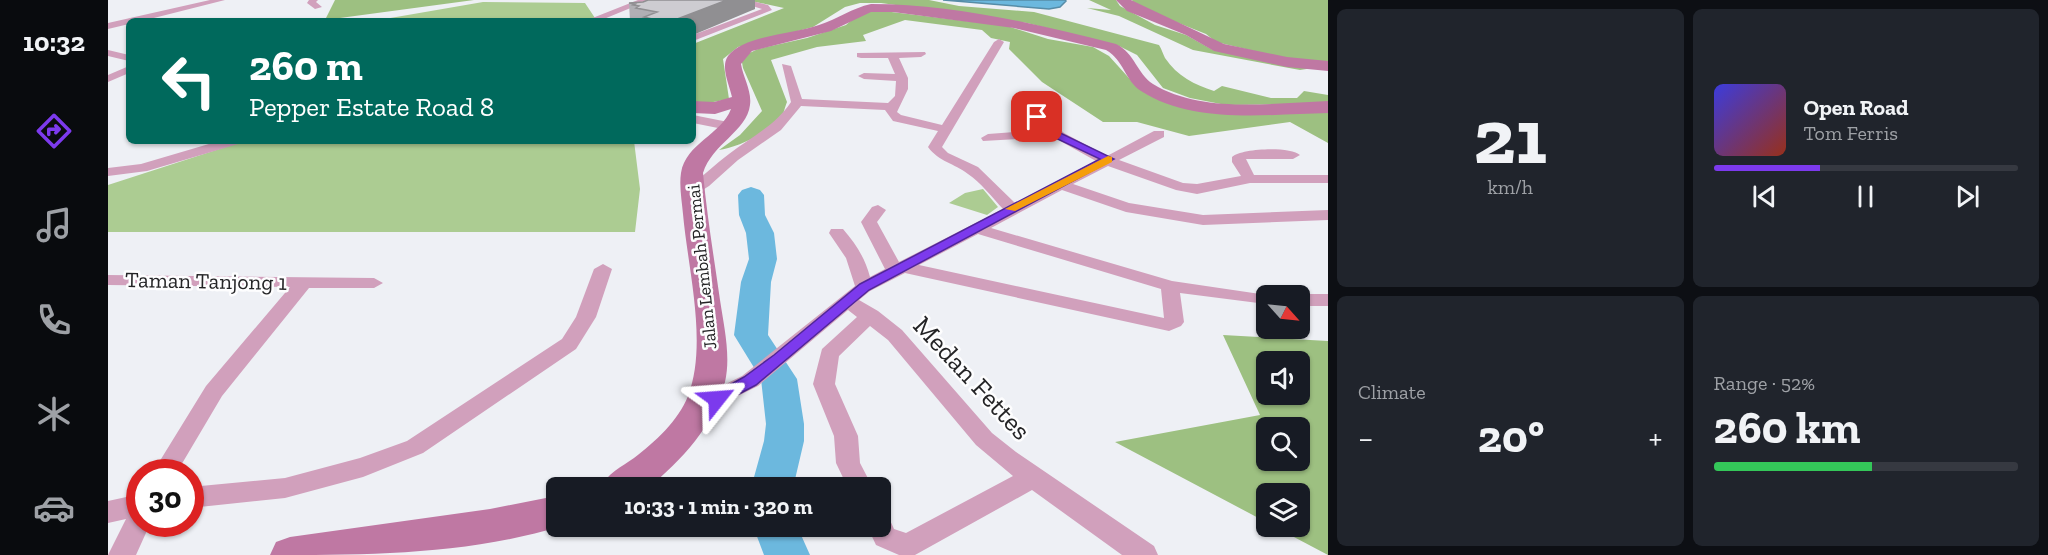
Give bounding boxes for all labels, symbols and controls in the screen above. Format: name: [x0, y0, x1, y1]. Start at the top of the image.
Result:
text: 10:32: [23, 26, 85, 58]
text: 260 m: [249, 40, 363, 91]
icon: left: [150, 42, 228, 120]
text: 21: [1474, 89, 1547, 183]
text: Pepper Estate Road 8: [249, 91, 494, 123]
pin: [1011, 91, 1062, 142]
text: Open Road: [1804, 94, 1909, 121]
icon: arrive: [1020, 100, 1053, 133]
icon: directions: [33, 110, 75, 152]
text: Tom Ferris: [1804, 121, 1898, 145]
text: km/h: [1487, 175, 1533, 199]
icon: previous: [1748, 180, 1781, 213]
icon: pause: [1849, 180, 1882, 213]
icon: next: [1951, 180, 1984, 213]
street label: Jalan Lembah Permai: [682, 183, 722, 351]
icon: music: [33, 204, 75, 246]
street label: Taman Tanjong 1: [125, 266, 288, 296]
north arrow: [1256, 285, 1310, 339]
map controls: [1256, 285, 1310, 537]
icon: phone: [33, 299, 75, 341]
street label: Medan Fettes: [907, 310, 1037, 446]
button: sound: [1256, 351, 1310, 405]
position arrow: [685, 367, 749, 431]
text: Range · 52%: [1714, 371, 1815, 395]
text: Climate: [1358, 380, 1426, 404]
icon: climate: [33, 393, 75, 435]
text: 260 km: [1714, 401, 1860, 455]
text: 20°: [1478, 410, 1544, 464]
button: search: [1256, 417, 1310, 471]
text: −: [1358, 418, 1373, 457]
text: +: [1649, 418, 1663, 457]
speed limit sign: 30: [126, 459, 204, 537]
button: layers: [1256, 483, 1310, 537]
icon: car: [33, 487, 75, 529]
text: 10:33 · 1 min · 320 m: [624, 493, 813, 520]

